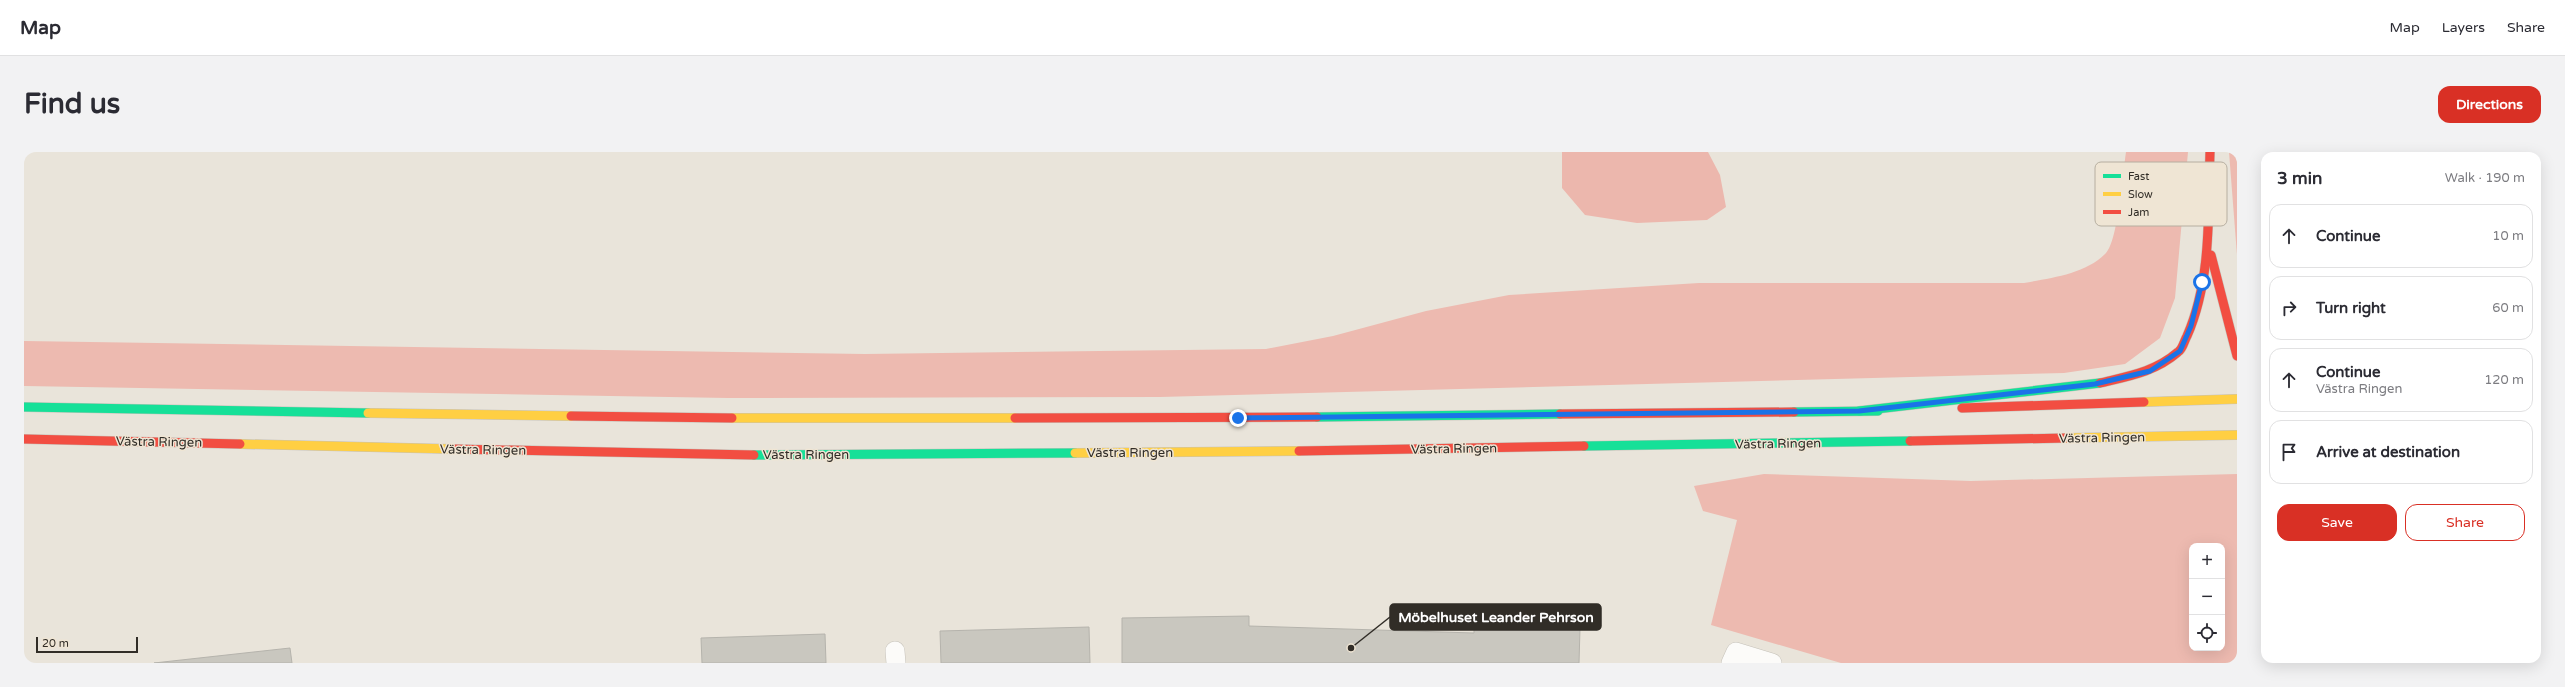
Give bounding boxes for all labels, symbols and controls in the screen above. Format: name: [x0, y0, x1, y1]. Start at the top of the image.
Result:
text: Map: [20, 17, 61, 39]
text: Map: [2390, 19, 2420, 36]
text: Layers: [2442, 19, 2485, 36]
text: Share: [2507, 19, 2545, 36]
button: Directions: [2438, 86, 2541, 123]
text: Find us: [24, 87, 120, 121]
legend: [2095, 162, 2227, 226]
text: 3 min: [2277, 168, 2322, 189]
text: Fast: [2128, 170, 2149, 183]
text: Walk · 190 m: [2445, 170, 2525, 186]
text: Slow: [2128, 188, 2153, 201]
text: Jam: [2128, 206, 2149, 219]
icon: ahead: [2278, 225, 2300, 247]
text: Continue: [2316, 227, 2380, 245]
text: 10 m: [2492, 228, 2524, 244]
route start: [2193, 273, 2211, 291]
icon: right: [2278, 297, 2300, 319]
text: Turn right: [2316, 299, 2386, 317]
text: 60 m: [2492, 300, 2524, 316]
text: Continue: [2316, 363, 2380, 381]
icon: ahead: [2278, 369, 2300, 391]
text: 120 m: [2484, 372, 2524, 388]
text: Västra Ringen: [2316, 381, 2402, 397]
route end: [1229, 409, 1247, 427]
street label: Västra Ringen: [2059, 429, 2145, 447]
street label: Västra Ringen: [116, 433, 202, 451]
street label: Västra Ringen: [1735, 435, 1821, 453]
street label: Västra Ringen: [1411, 440, 1497, 458]
street label: Västra Ringen: [440, 441, 526, 459]
icon: arrive: [2278, 441, 2300, 463]
text: Arrive at destination: [2316, 443, 2460, 461]
street label: Västra Ringen: [1087, 445, 1173, 461]
street label: Västra Ringen: [763, 447, 849, 463]
button: Save: [2277, 504, 2397, 541]
button: Share: [2405, 504, 2525, 541]
map controls: [2189, 543, 2225, 651]
button: +: [2189, 543, 2225, 579]
button: −: [2189, 579, 2225, 615]
callout: Möbelhuset Leander Pehrson: [1390, 604, 1601, 630]
text: Möbelhuset Leander Pehrson: [1398, 609, 1594, 626]
button: locate: [2189, 615, 2225, 651]
scale bar: [36, 635, 138, 654]
text: 20 m: [42, 637, 69, 650]

